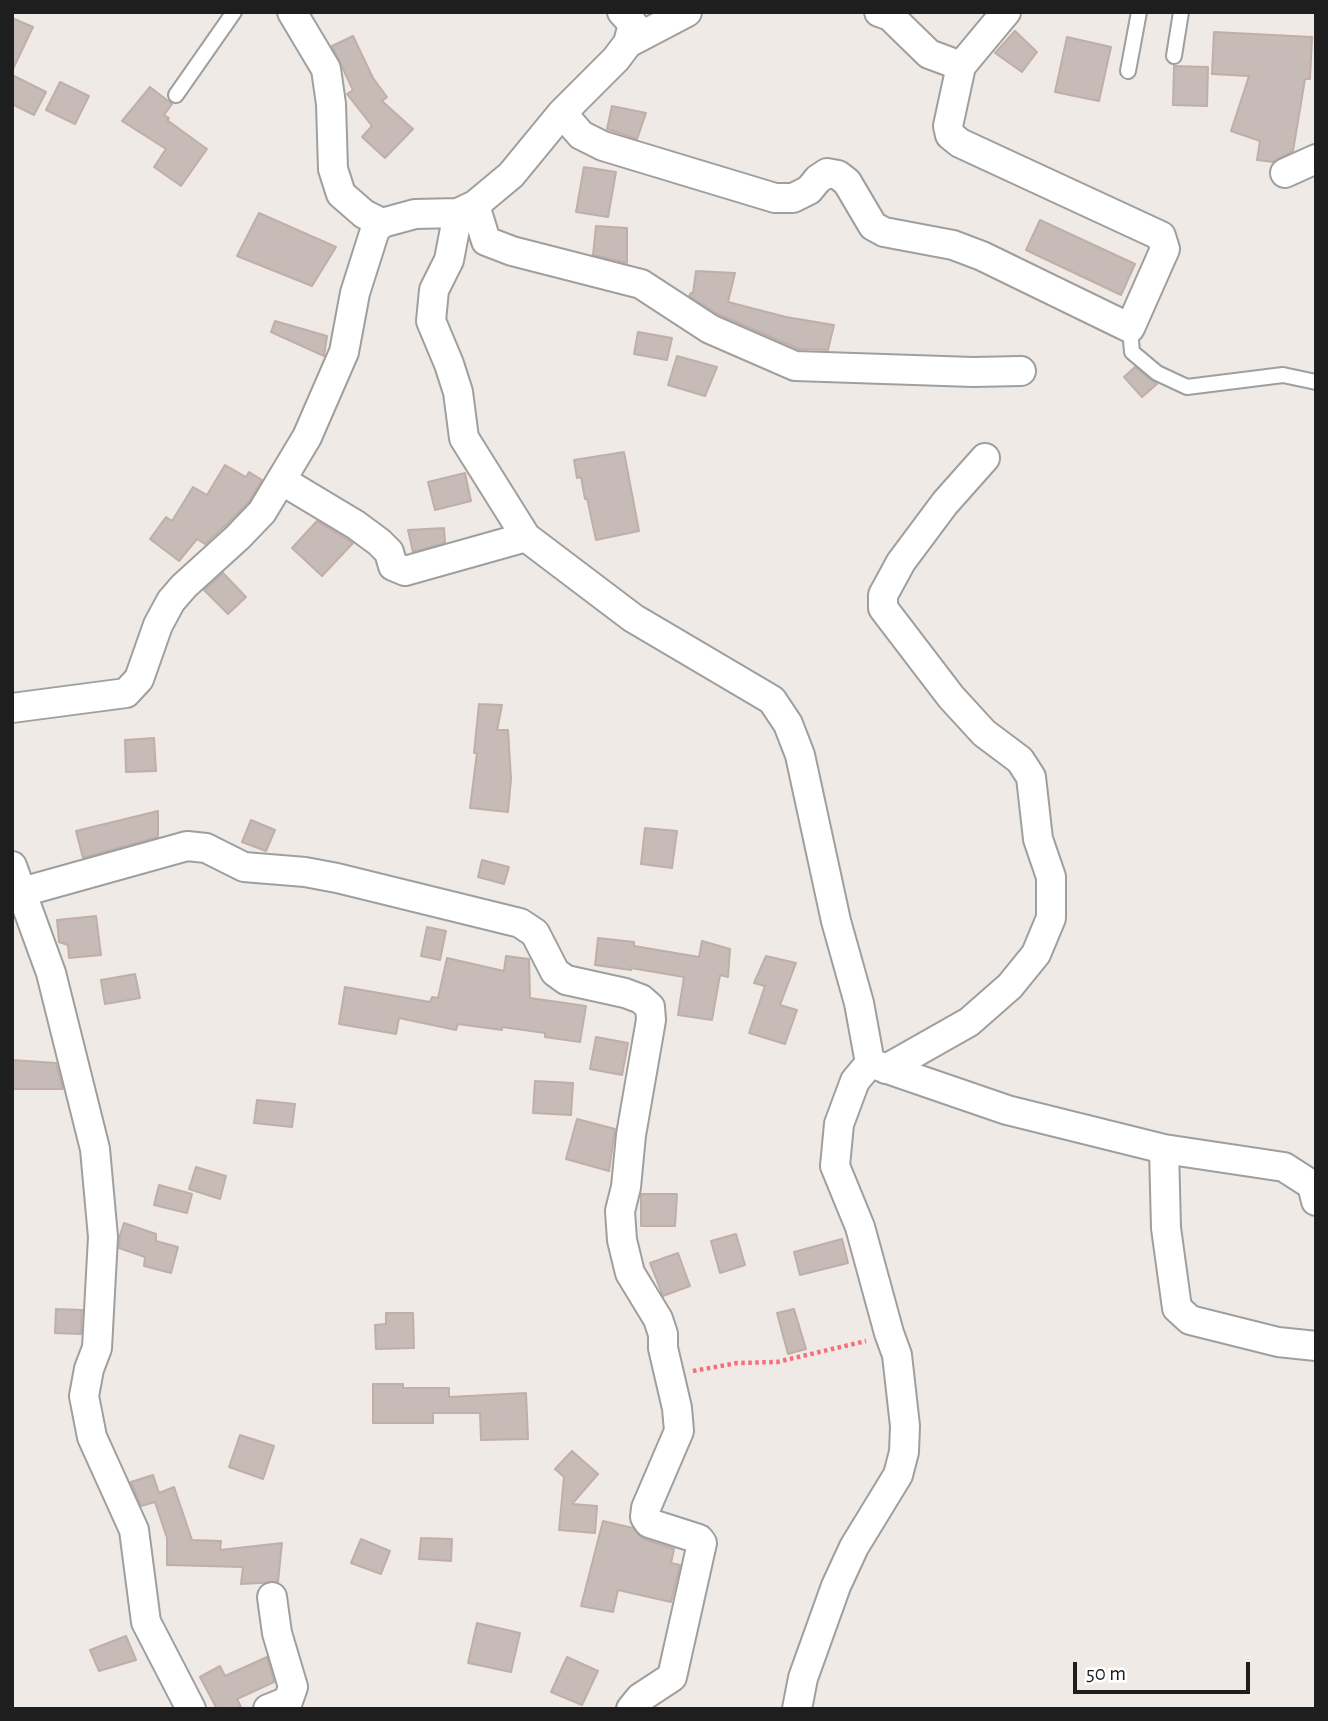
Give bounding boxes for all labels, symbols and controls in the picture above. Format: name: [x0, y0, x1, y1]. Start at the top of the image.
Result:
scale bar: [1076, 1648, 1253, 1692]
text: 50 m: [1086, 1663, 1126, 1684]

